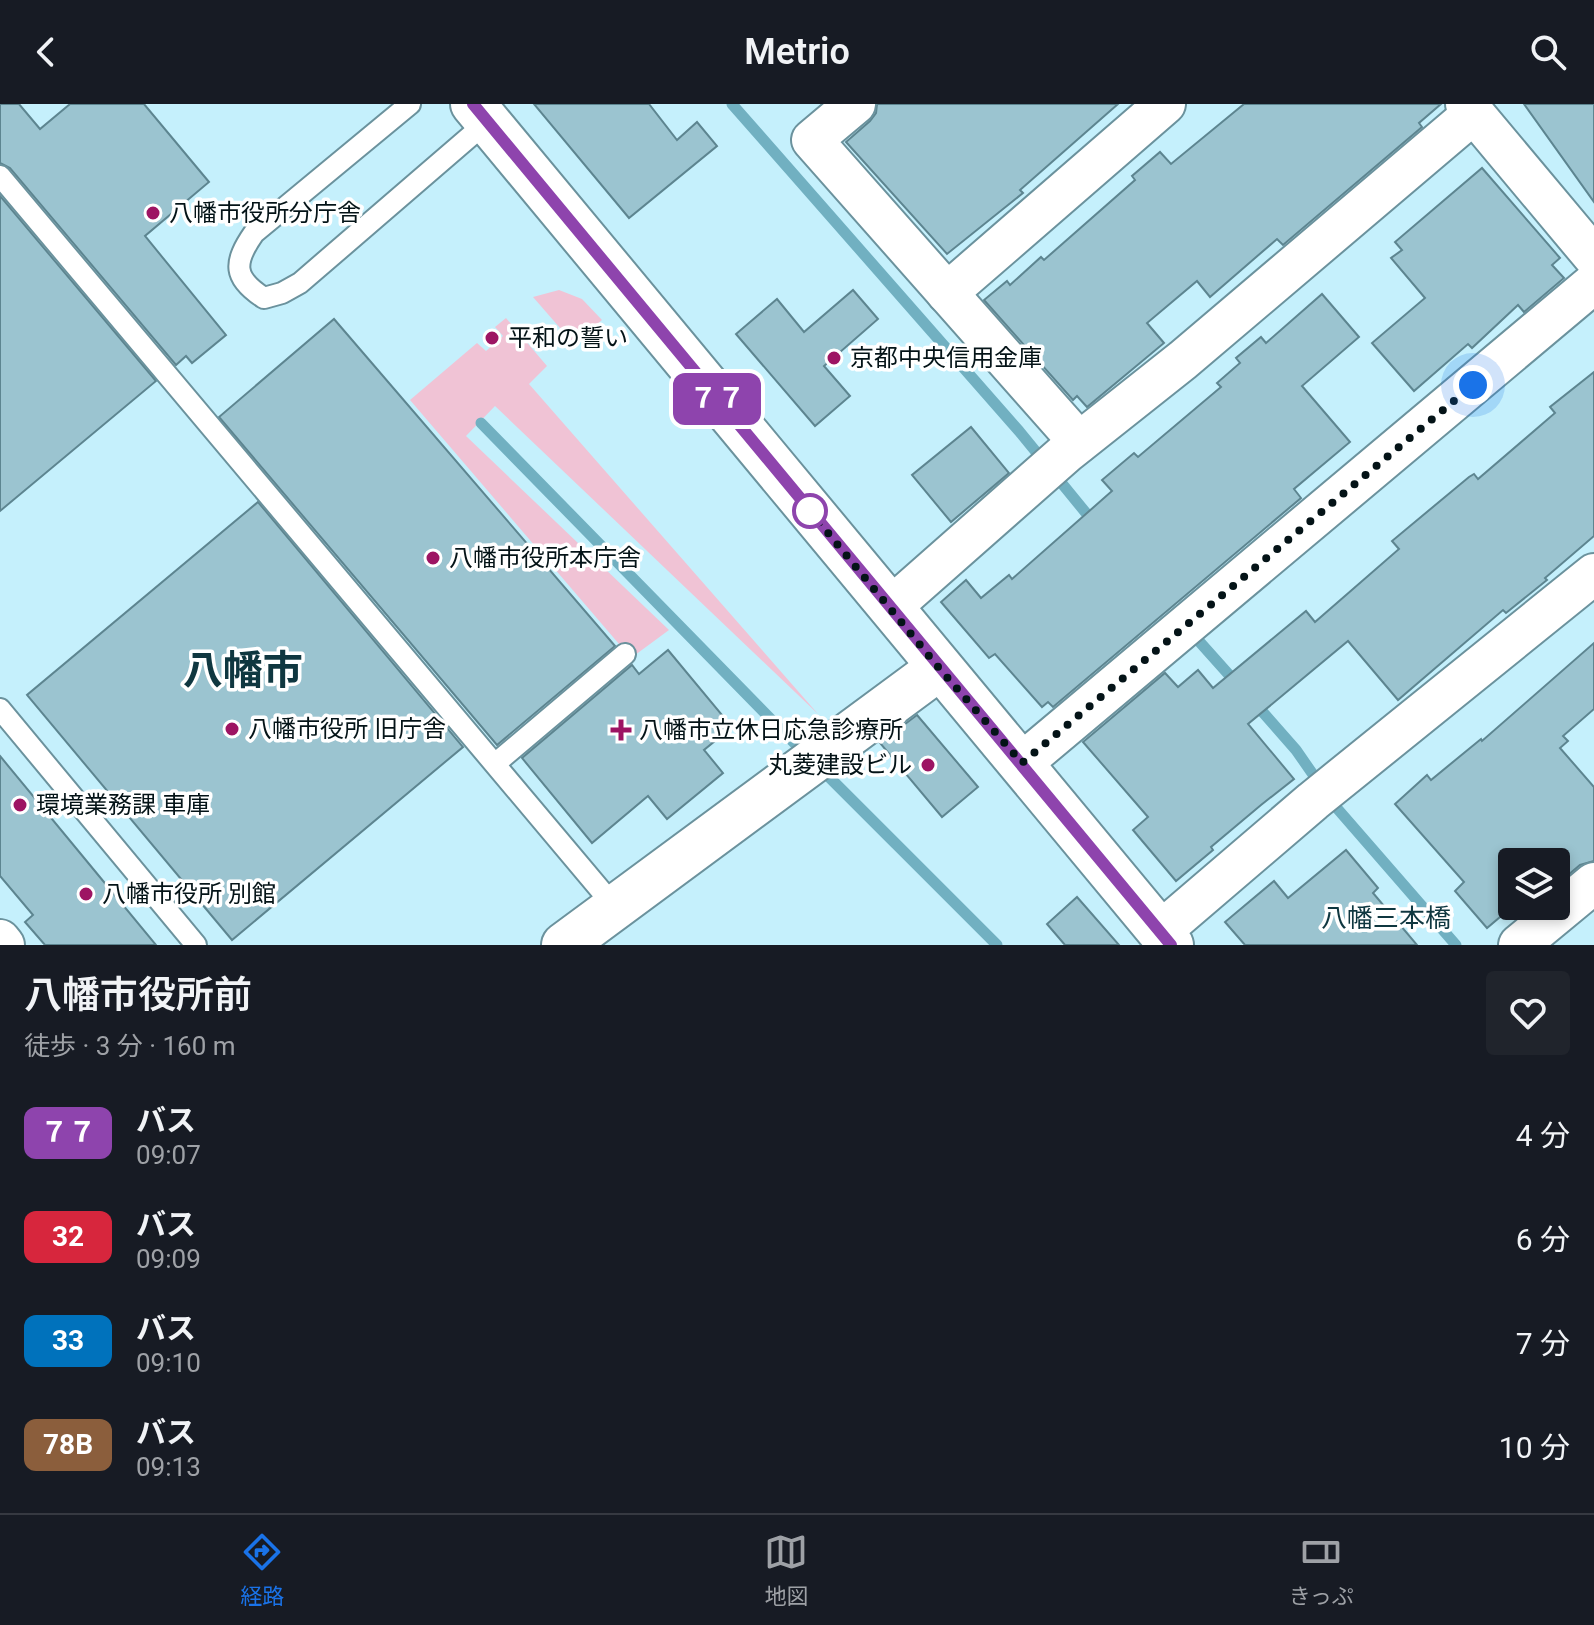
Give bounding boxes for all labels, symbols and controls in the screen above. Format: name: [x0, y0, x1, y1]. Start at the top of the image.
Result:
icon: back: [24, 30, 68, 74]
icon: search: [1526, 30, 1570, 74]
text: Metrio: [744, 31, 850, 73]
place label: 八幡市役所分庁舎: [169, 199, 361, 227]
marker: 八幡市役所分庁舎: [144, 204, 162, 222]
place label: 平和の誓い: [508, 324, 628, 352]
marker: 平和の誓い: [483, 329, 501, 347]
place label: 京都中央信用金庫: [850, 344, 1042, 372]
marker: 京都中央信用金庫: [825, 349, 843, 367]
your location: [1453, 365, 1493, 405]
line badge: ７７: [681, 373, 753, 425]
text: ７７: [689, 382, 745, 415]
unlabelled marker: [793, 494, 827, 528]
place label: 八幡市役所本庁舎: [449, 544, 641, 572]
marker: 八幡市役所本庁舎: [424, 549, 442, 567]
district label: 八幡市: [183, 647, 303, 694]
place label: 八幡市役所 旧庁舎: [248, 715, 446, 743]
place label: 八幡市立休日応急診療所: [639, 716, 903, 744]
marker: 八幡市立休日応急診療所: [610, 719, 632, 741]
marker: 八幡市役所 旧庁舎: [223, 720, 241, 738]
place label: 丸菱建設ビル: [768, 751, 912, 779]
marker: 丸菱建設ビル: [919, 756, 937, 774]
place label: 環境業務課 車庫: [36, 791, 210, 819]
marker: 環境業務課 車庫: [11, 796, 29, 814]
map controls: [1498, 848, 1570, 920]
button: layers: [1498, 848, 1570, 920]
place label: 八幡市役所 別館: [102, 880, 276, 908]
marker: 八幡市役所 別館: [77, 885, 95, 903]
district label: 八幡三本橋: [1321, 903, 1451, 933]
button: heart: [1486, 971, 1570, 1055]
text: 八幡市役所前: [24, 973, 252, 1017]
text: 徒歩 · 3 分 · 160 m: [24, 1031, 236, 1061]
text: バス: [136, 1103, 196, 1138]
text: ７７: [40, 1116, 96, 1149]
text: 4 分: [1516, 1118, 1570, 1153]
text: 09:07: [136, 1140, 201, 1170]
text: バス: [136, 1207, 196, 1242]
text: 32: [52, 1220, 84, 1253]
text: 6 分: [1516, 1222, 1570, 1257]
text: 09:09: [136, 1244, 201, 1274]
text: バス: [136, 1311, 196, 1346]
text: 33: [52, 1324, 84, 1357]
text: 7 分: [1516, 1326, 1570, 1361]
text: 09:10: [136, 1348, 201, 1378]
text: バス: [136, 1415, 196, 1450]
text: 78B: [43, 1428, 93, 1461]
text: 10 分: [1499, 1430, 1570, 1465]
text: 09:13: [136, 1452, 201, 1482]
tab: 経路: [240, 1530, 284, 1610]
tab: 地図: [764, 1530, 808, 1610]
tab: きっぷ: [1289, 1530, 1354, 1610]

